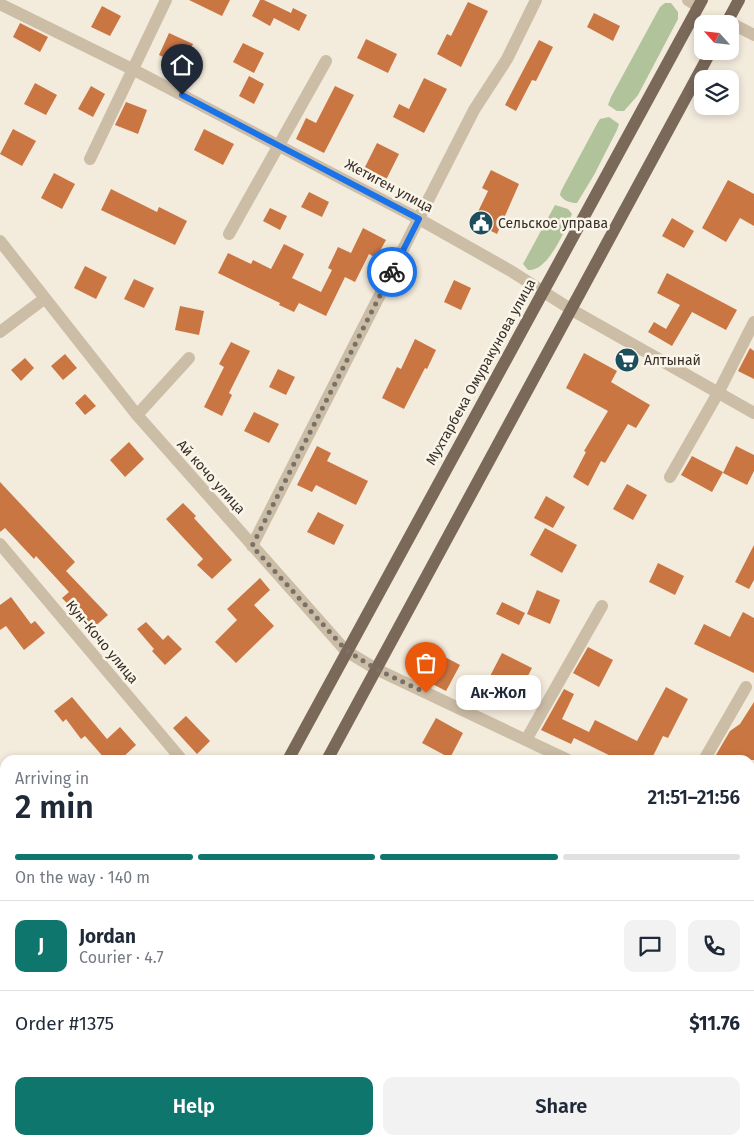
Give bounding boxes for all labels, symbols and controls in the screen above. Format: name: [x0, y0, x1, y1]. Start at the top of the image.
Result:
north arrow: [694, 15, 739, 60]
map controls: [694, 15, 739, 115]
pin: [161, 44, 203, 95]
icon: home: [168, 51, 196, 79]
button: layers: [694, 70, 739, 115]
street label: Жетиген улица: [342, 156, 436, 216]
public building icon: Сельское управа: [468, 210, 494, 236]
place label: Сельское управа: [498, 215, 608, 232]
courier: [367, 247, 417, 297]
icon: bike: [378, 258, 406, 286]
street label: Мухтарбека Омуракунова улица: [422, 276, 540, 468]
supermarket icon: Алтынай: [614, 347, 640, 373]
place label: Алтынай: [644, 352, 701, 369]
street label: Ай кочо улица: [173, 436, 249, 518]
street label: Кун-Кочо улица: [62, 597, 142, 687]
pin: [405, 642, 447, 693]
icon: bag: [412, 649, 440, 677]
callout: Ак-Жол: [456, 676, 541, 710]
text: Ак-Жол: [471, 683, 526, 702]
text: Arriving in: [15, 769, 89, 788]
text: 21:51–21:56: [648, 786, 740, 809]
text: 2 min: [15, 788, 94, 826]
text: On the way · 140 m: [15, 868, 150, 887]
button: chat: [624, 920, 676, 972]
button: phone: [688, 920, 740, 972]
text: Jordan: [79, 925, 136, 948]
text: J: [38, 934, 44, 957]
text: Courier · 4.7: [79, 948, 164, 967]
text: Order #1375: [15, 1012, 114, 1035]
text: $11.76: [689, 1012, 740, 1035]
button: Help: [15, 1077, 373, 1135]
button: Share: [383, 1077, 740, 1135]

